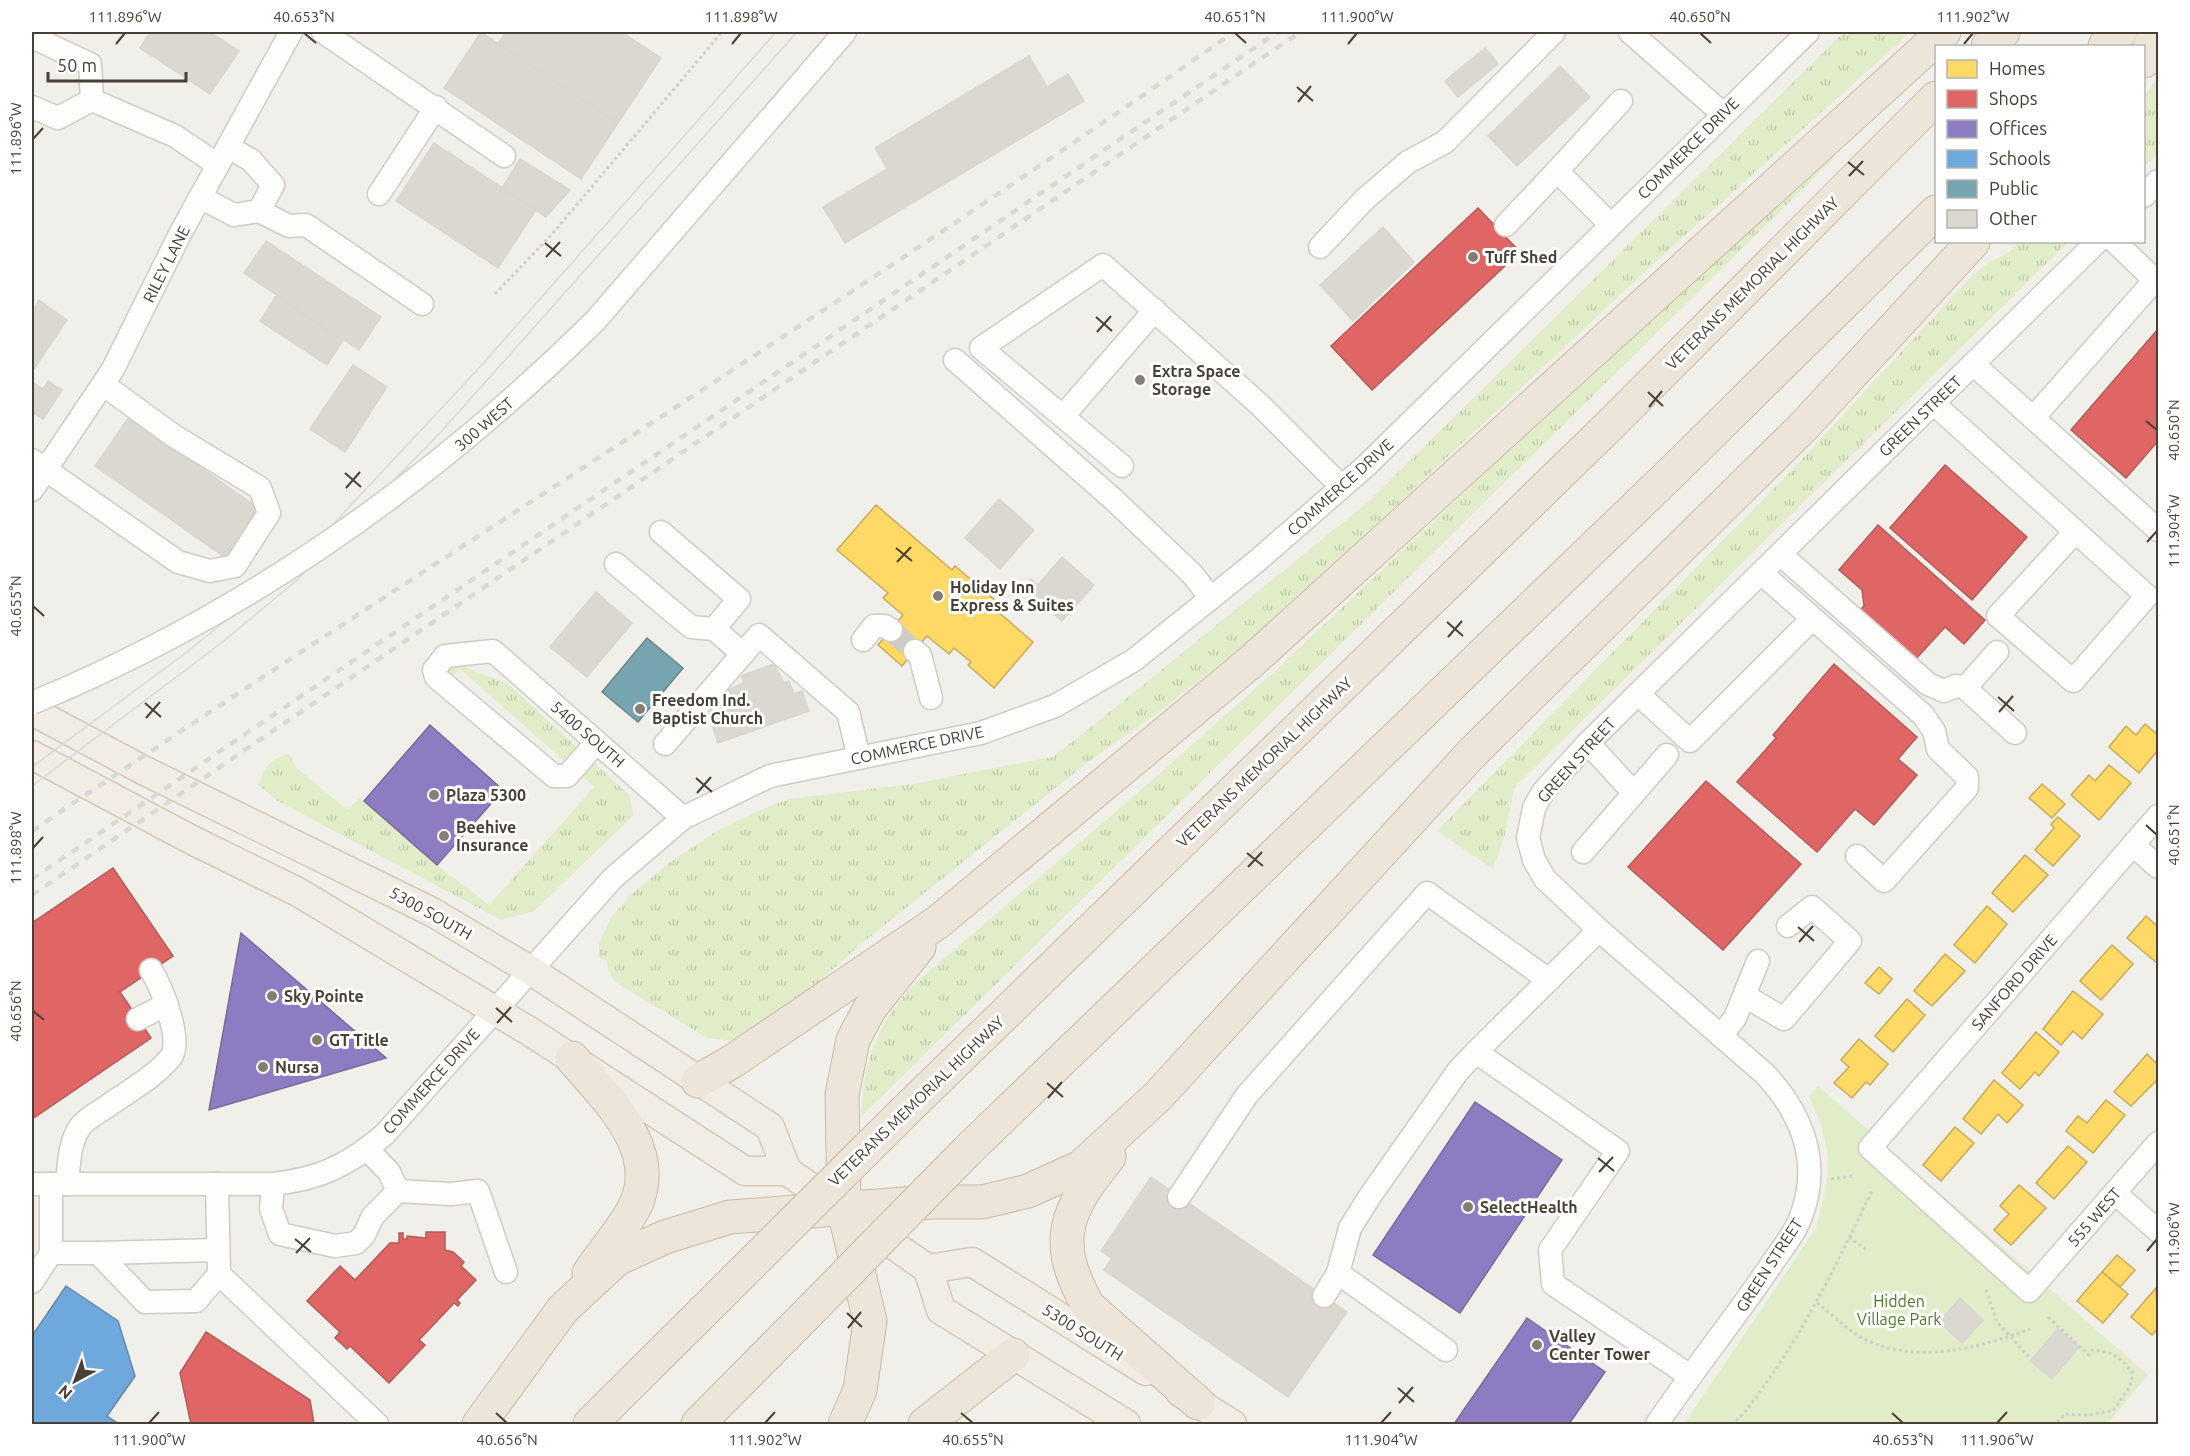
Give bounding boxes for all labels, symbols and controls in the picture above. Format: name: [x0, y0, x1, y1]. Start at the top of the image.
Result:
text: 111.896°W: [88, 8, 162, 25]
text: 40.653°N: [273, 8, 335, 25]
text: 111.898°W: [704, 8, 778, 25]
text: 40.651°N: [1204, 8, 1266, 25]
text: 111.900°W: [1320, 8, 1394, 25]
text: 40.650°N: [1669, 8, 1731, 25]
text: 111.902°W: [1936, 8, 2010, 25]
scale bar: [48, 45, 186, 83]
legend: [1935, 45, 2145, 243]
text: 50 m: [57, 55, 97, 75]
text: Homes: [1989, 58, 2046, 78]
text: Shops: [1989, 88, 2038, 108]
street label: COMMERCE DRIVE: [1634, 94, 1742, 202]
text: 111.896°W: [7, 102, 24, 176]
text: Offices: [1989, 118, 2047, 138]
text: Schools: [1989, 148, 2051, 168]
text: Public: [1989, 178, 2038, 198]
street label: VETERANS MEMORIAL HIGHWAY: [1662, 192, 1843, 373]
text: Other: [1989, 208, 2037, 228]
street label: RILEY LANE: [139, 223, 193, 305]
place label: Tuff Shed: [1485, 248, 1557, 266]
marker: Tuff Shed: [1466, 250, 1480, 264]
place label: Extra Space Storage: [1152, 362, 1240, 398]
street label: GREEN STREET: [1875, 372, 1965, 460]
marker: Extra Space Storage: [1133, 373, 1147, 387]
street label: 300 WEST: [451, 394, 517, 454]
text: 40.650°N: [2165, 399, 2182, 461]
street label: COMMERCE DRIVE: [1284, 435, 1396, 539]
text: 111.904°W: [2165, 494, 2182, 568]
text: 40.655°N: [7, 575, 24, 637]
place label: Holiday Inn Express & Suites: [950, 578, 1074, 614]
marker: Holiday Inn Express & Suites: [931, 589, 945, 603]
street label: VETERANS MEMORIAL HIGHWAY: [1173, 673, 1356, 851]
place label: Freedom Ind. Baptist Church: [652, 691, 763, 727]
street label: 5400 SOUTH: [548, 697, 628, 771]
marker: Freedom Ind. Baptist Church: [633, 702, 647, 716]
street label: GREEN STREET: [1533, 714, 1619, 806]
street label: COMMERCE DRIVE: [849, 722, 985, 768]
place label: Plaza 5300: [446, 786, 526, 804]
marker: Plaza 5300: [427, 788, 441, 802]
text: 40.651°N: [2165, 804, 2182, 866]
text: 111.898°W: [7, 811, 24, 885]
place label: Beehive Insurance: [456, 818, 528, 854]
marker: Beehive Insurance: [437, 829, 451, 843]
street label: 5300 SOUTH: [387, 883, 475, 943]
street label: SANFORD DRIVE: [1968, 931, 2060, 1033]
text: 40.656°N: [7, 980, 24, 1042]
place label: Sky Pointe: [284, 987, 364, 1005]
marker: Sky Pointe: [265, 989, 279, 1003]
street label: VETERANS MEMORIAL HIGHWAY: [825, 1012, 1008, 1190]
street label: COMMERCE DRIVE: [379, 1025, 483, 1137]
place label: GT Title: [329, 1031, 389, 1049]
marker: GT Title: [310, 1033, 324, 1047]
place label: Nursa: [275, 1058, 319, 1076]
marker: Nursa: [256, 1060, 270, 1074]
street label: 555 WEST: [2064, 1184, 2124, 1250]
place label: SelectHealth: [1480, 1198, 1578, 1216]
marker: SelectHealth: [1461, 1200, 1475, 1214]
text: 111.906°W: [2165, 1202, 2182, 1276]
street label: GREEN STREET: [1732, 1215, 1806, 1315]
park label: Hidden Village Park: [1857, 1292, 1941, 1328]
street label: 5300 SOUTH: [1039, 1300, 1127, 1364]
place label: Valley Center Tower: [1549, 1327, 1650, 1363]
marker: Valley Center Tower: [1530, 1338, 1544, 1352]
north arrow: [45, 1351, 105, 1411]
text: N: [55, 1382, 76, 1403]
text: 111.900°W: [112, 1431, 186, 1448]
text: 40.656°N: [476, 1431, 538, 1448]
text: 111.902°W: [728, 1431, 802, 1448]
text: 40.655°N: [942, 1431, 1004, 1448]
text: 111.904°W: [1344, 1431, 1418, 1448]
text: 40.653°N: [1872, 1431, 1934, 1448]
text: 111.906°W: [1960, 1431, 2034, 1448]

